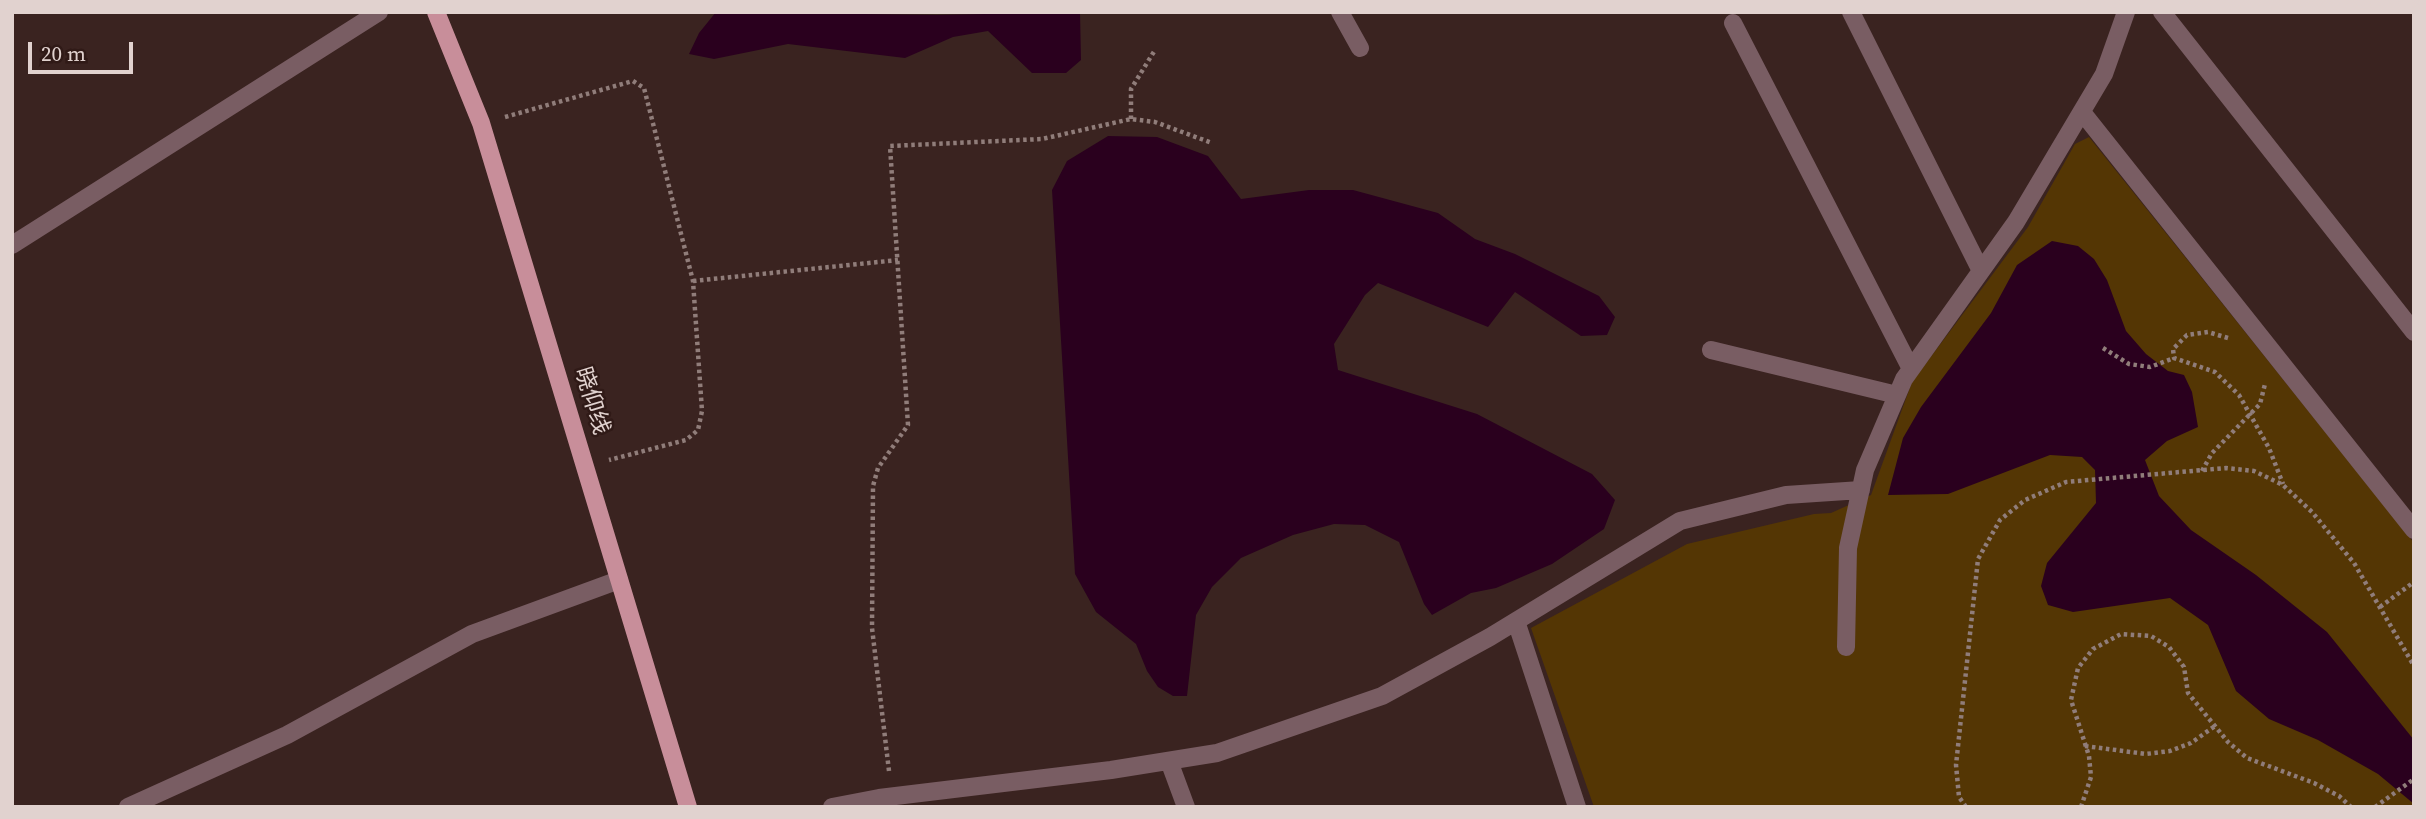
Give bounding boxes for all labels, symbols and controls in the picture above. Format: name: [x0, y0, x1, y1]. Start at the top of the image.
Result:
scale bar: [32, 28, 136, 72]
text: 20 m: [41, 39, 86, 68]
street label: 晓仰线: [568, 364, 614, 438]

